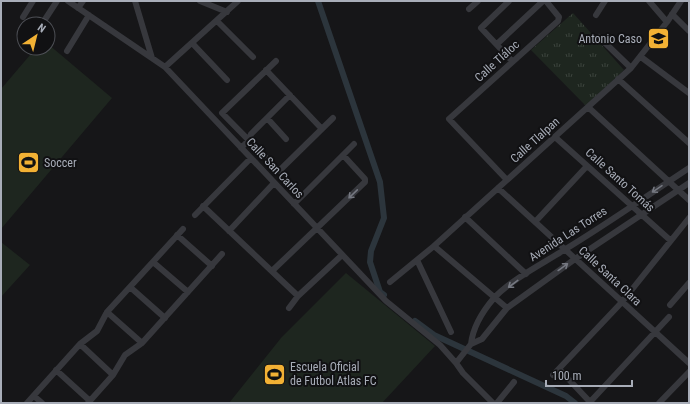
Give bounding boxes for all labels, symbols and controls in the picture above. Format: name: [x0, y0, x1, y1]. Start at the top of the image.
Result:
north arrow: [16, 16, 56, 56]
text: N: [35, 21, 48, 36]
school or university icon: Antonio Caso: [645, 26, 671, 52]
place label: Antonio Caso: [578, 32, 642, 46]
street label: Calle Tláloc: [472, 37, 523, 85]
street label: Calle Tlalpan: [508, 114, 563, 166]
street label: Calle San Carlos: [243, 135, 307, 201]
street label: Calle Santo Tomás: [583, 145, 657, 215]
sports icon: Soccer: [16, 150, 42, 176]
place label: Soccer: [44, 156, 77, 170]
one-way arrow: [651, 185, 662, 193]
one-way arrow: [348, 189, 358, 199]
street label: Avenida Las Torres: [527, 204, 609, 264]
street label: Calle Santa Clara: [576, 243, 644, 309]
one-way arrow: [558, 263, 569, 271]
one-way arrow: [507, 279, 518, 288]
place label: Escuela Oficial de Futbol Atlas FC: [290, 360, 377, 388]
sports icon: Escuela Oficial de Futbol Atlas FC: [261, 361, 287, 387]
scale bar: [546, 362, 632, 388]
text: 100 m: [552, 369, 582, 383]

